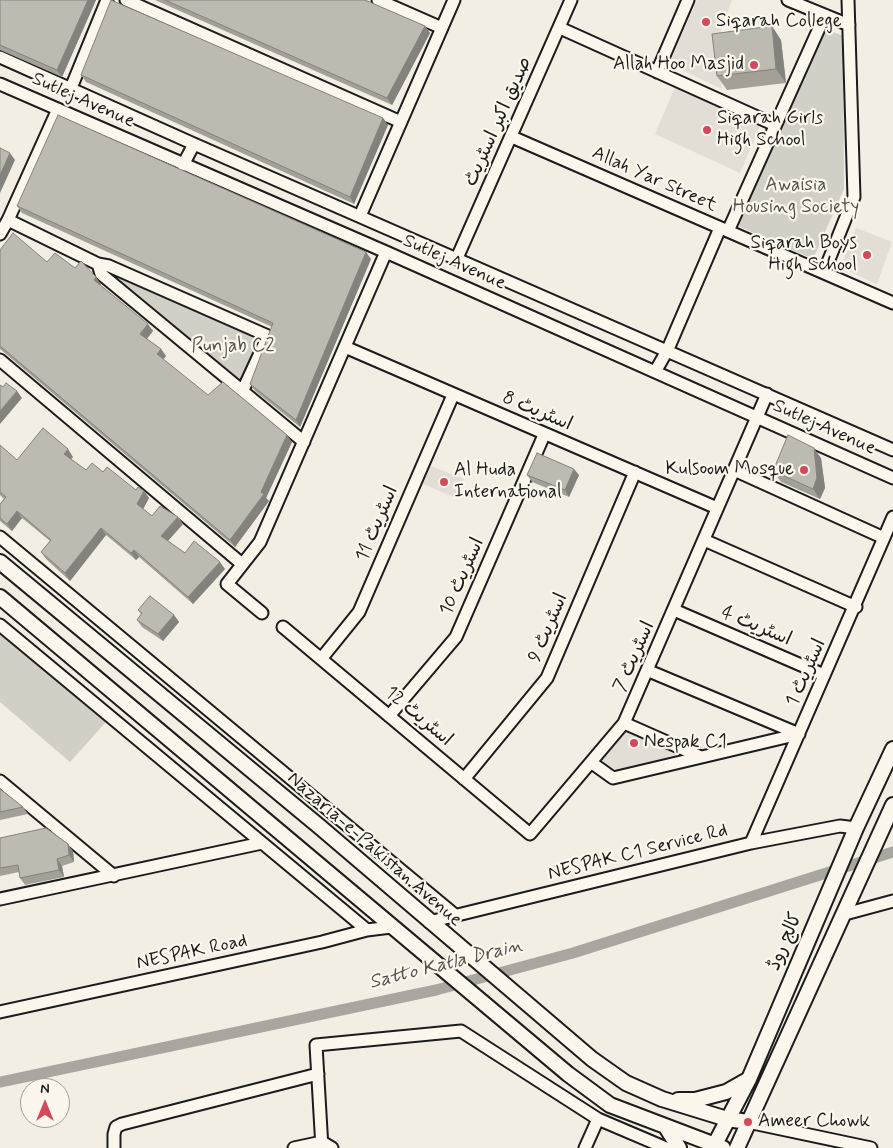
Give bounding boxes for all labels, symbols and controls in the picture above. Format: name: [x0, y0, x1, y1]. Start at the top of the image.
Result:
place label: Siqarah College: [716, 11, 842, 33]
marker: Siqarah College: [700, 16, 712, 28]
street label: صدیق اکبر اسٹریٹ: [460, 54, 538, 190]
place label: Allah Hoo Masjid: [613, 54, 744, 76]
marker: Allah Hoo Masjid: [748, 59, 760, 71]
street label: Sutlej Avenue: [28, 68, 138, 134]
place label: Siqarah Girls High School: [717, 108, 823, 152]
marker: Siqarah Girls High School: [701, 124, 713, 136]
street label: Allah Yar Street: [588, 142, 720, 218]
park label: Awaisia Housing Society: [733, 175, 859, 219]
street label: Sutlej Avenue: [399, 230, 509, 296]
place label: Siqarah Boys High School: [750, 233, 857, 277]
marker: Siqarah Boys High School: [861, 249, 873, 261]
park label: Punjab C2: [192, 336, 274, 358]
street label: اسٹریٹ 8: [499, 387, 575, 437]
street label: Sutlej Avenue: [769, 395, 879, 461]
place label: Kulsoom Mosque: [665, 459, 794, 481]
place label: Al Huda International: [454, 460, 562, 504]
marker: Kulsoom Mosque: [798, 464, 810, 476]
marker: Al Huda International: [438, 476, 450, 488]
street label: اسٹریٹ 11: [352, 483, 404, 565]
street label: اسٹریٹ 10: [436, 535, 490, 619]
street label: اسٹریٹ 9: [524, 590, 574, 666]
street label: اسٹریٹ 4: [717, 602, 795, 652]
street label: اسٹریٹ 7: [609, 618, 661, 696]
street label: اسٹریٹ 1: [782, 636, 832, 710]
street label: اسٹریٹ 12: [379, 682, 457, 752]
place label: Nespak C1: [644, 732, 727, 754]
marker: Nespak C1: [628, 737, 640, 749]
street label: Nazaria-e-Pakistan Avenue: [282, 768, 466, 932]
street label: NESPAK C1 Service Rd: [546, 820, 730, 886]
street label: کالج روڈ: [764, 910, 808, 974]
street label: NESPAK Road: [135, 930, 249, 976]
water label: Satto Katla Drain: [367, 934, 525, 996]
north arrow: [20, 1078, 70, 1128]
text: N: [40, 1080, 50, 1098]
place label: Ameer Chowk: [758, 1111, 870, 1133]
marker: Ameer Chowk: [742, 1116, 754, 1128]

